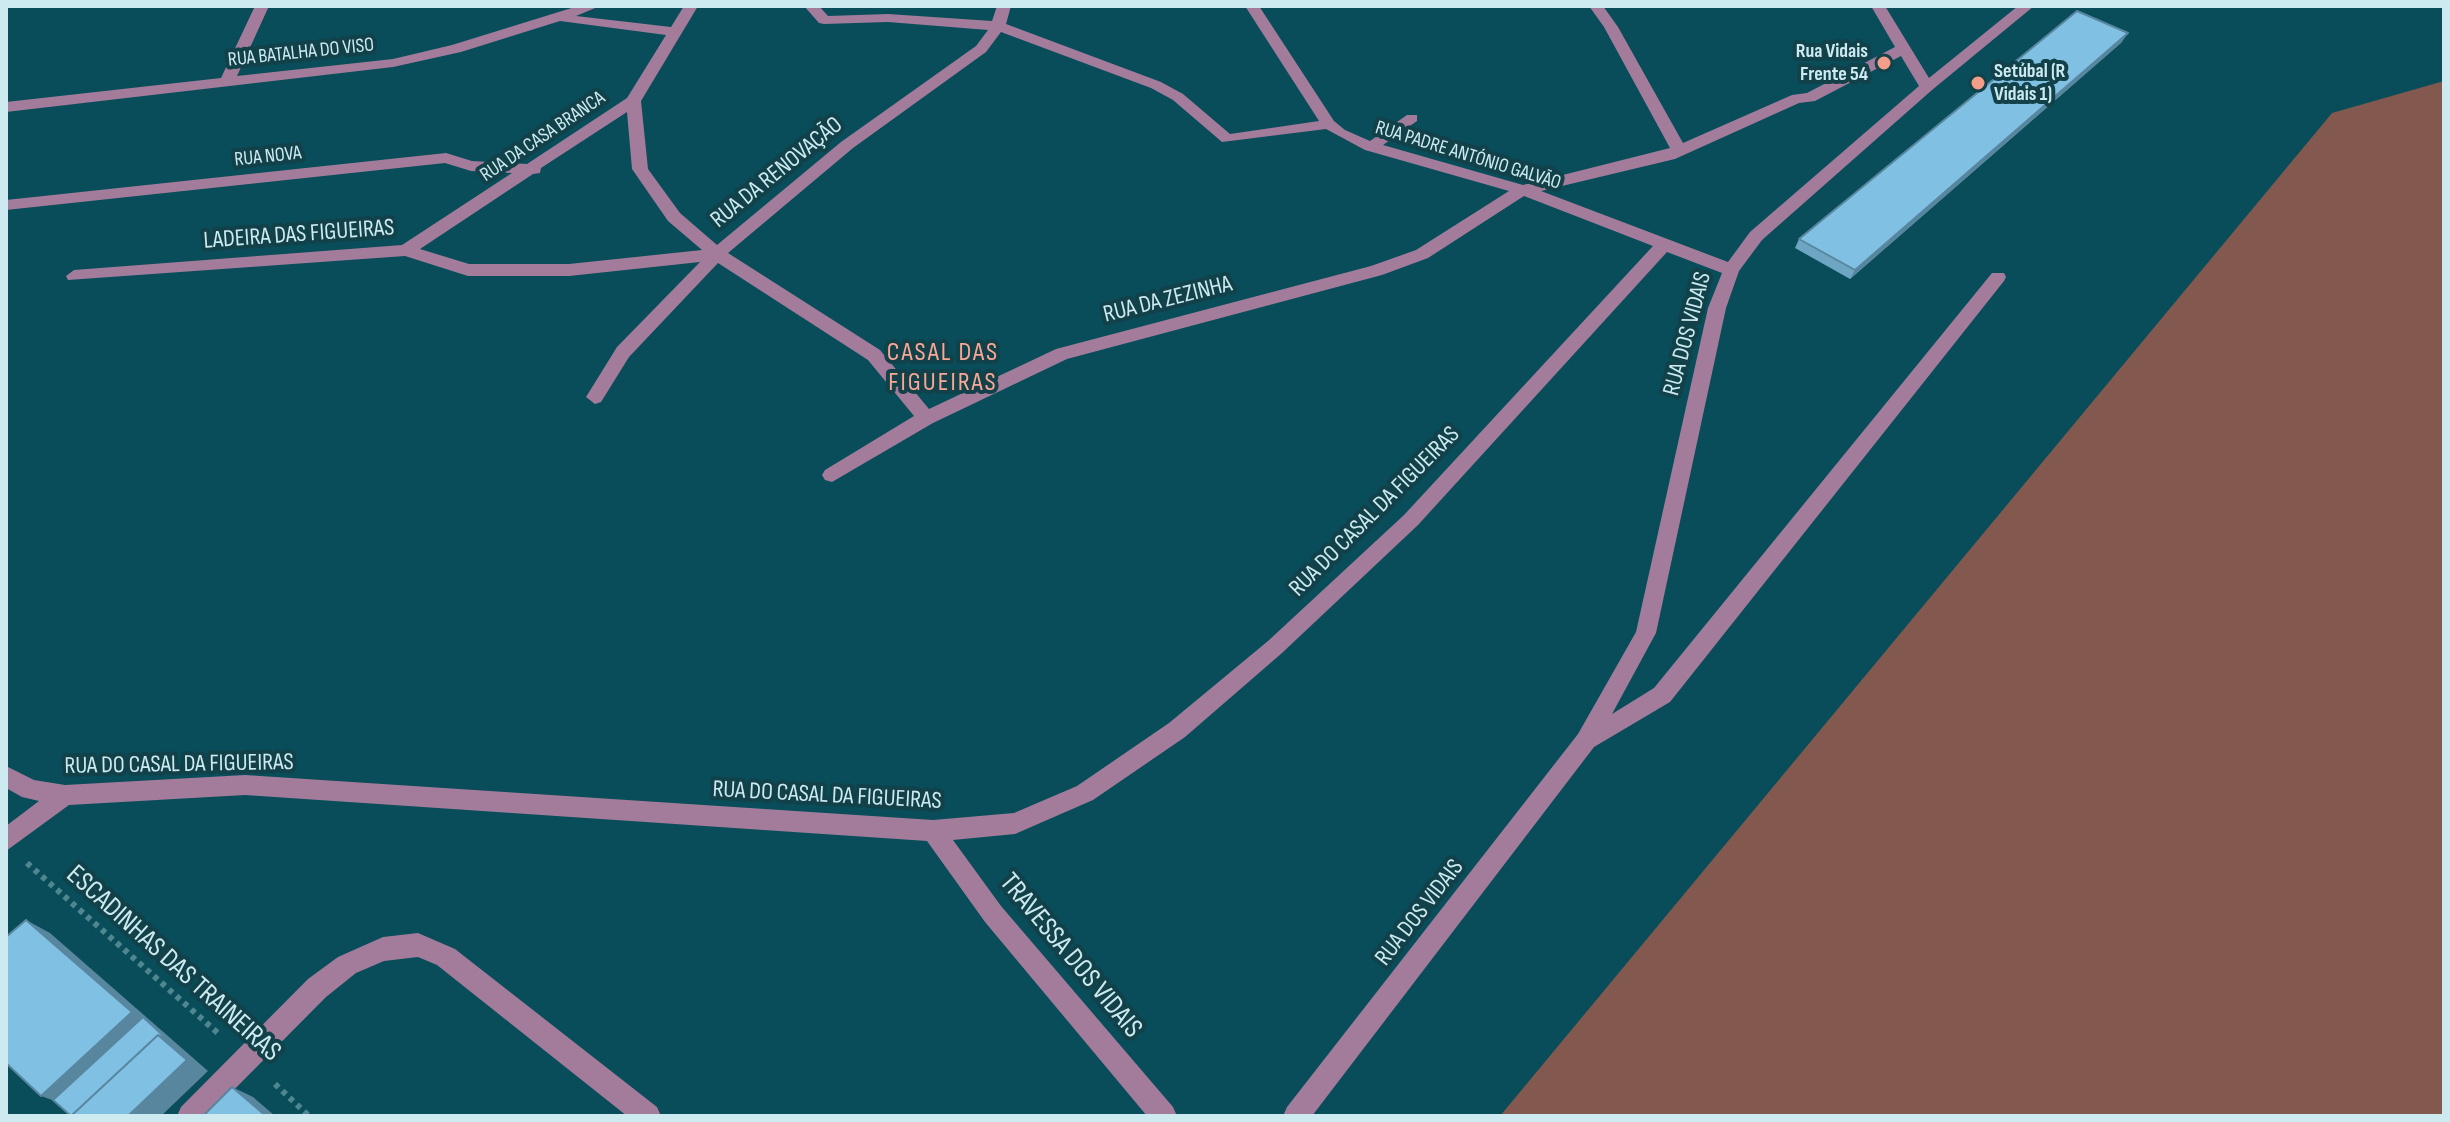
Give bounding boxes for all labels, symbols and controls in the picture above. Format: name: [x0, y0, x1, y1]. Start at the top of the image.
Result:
street label: RUA BATALHA DO VISO: [227, 33, 375, 73]
place label: Rua Vidais Frente 54: [1796, 40, 1868, 87]
marker: Rua Vidais Frente 54: [1875, 54, 1893, 72]
place label: Setúbal (R Vidais 1): [1994, 60, 2065, 107]
marker: Setúbal (R Vidais 1): [1969, 74, 1987, 92]
street label: RUA DA CASA BRANCA: [476, 86, 610, 188]
street label: RUA DA RENOVAÇÃO: [705, 111, 849, 235]
street label: RUA PADRE ANTÓNIO GALVÃO: [1372, 116, 1564, 196]
street label: RUA NOVA: [233, 142, 303, 172]
street label: LADEIRA DAS FIGUEIRAS: [203, 214, 395, 256]
street label: RUA DOS VIDAIS: [1658, 269, 1718, 399]
street label: RUA DA ZEZINHA: [1101, 270, 1235, 330]
district label: CASAL DAS FIGUEIRAS: [887, 337, 999, 398]
street label: RUA DO CASAL DA FIGUEIRAS: [1284, 421, 1466, 603]
street label: RUA DO CASAL DA FIGUEIRAS: [64, 749, 294, 781]
street label: RUA DO CASAL DA FIGUEIRAS: [712, 776, 942, 816]
street label: RUA DOS VIDAIS: [1370, 854, 1470, 972]
street label: ESCADINHAS DAS TRAINEIRAS: [59, 859, 287, 1069]
street label: TRAVESSA DOS VIDAIS: [991, 867, 1149, 1045]

